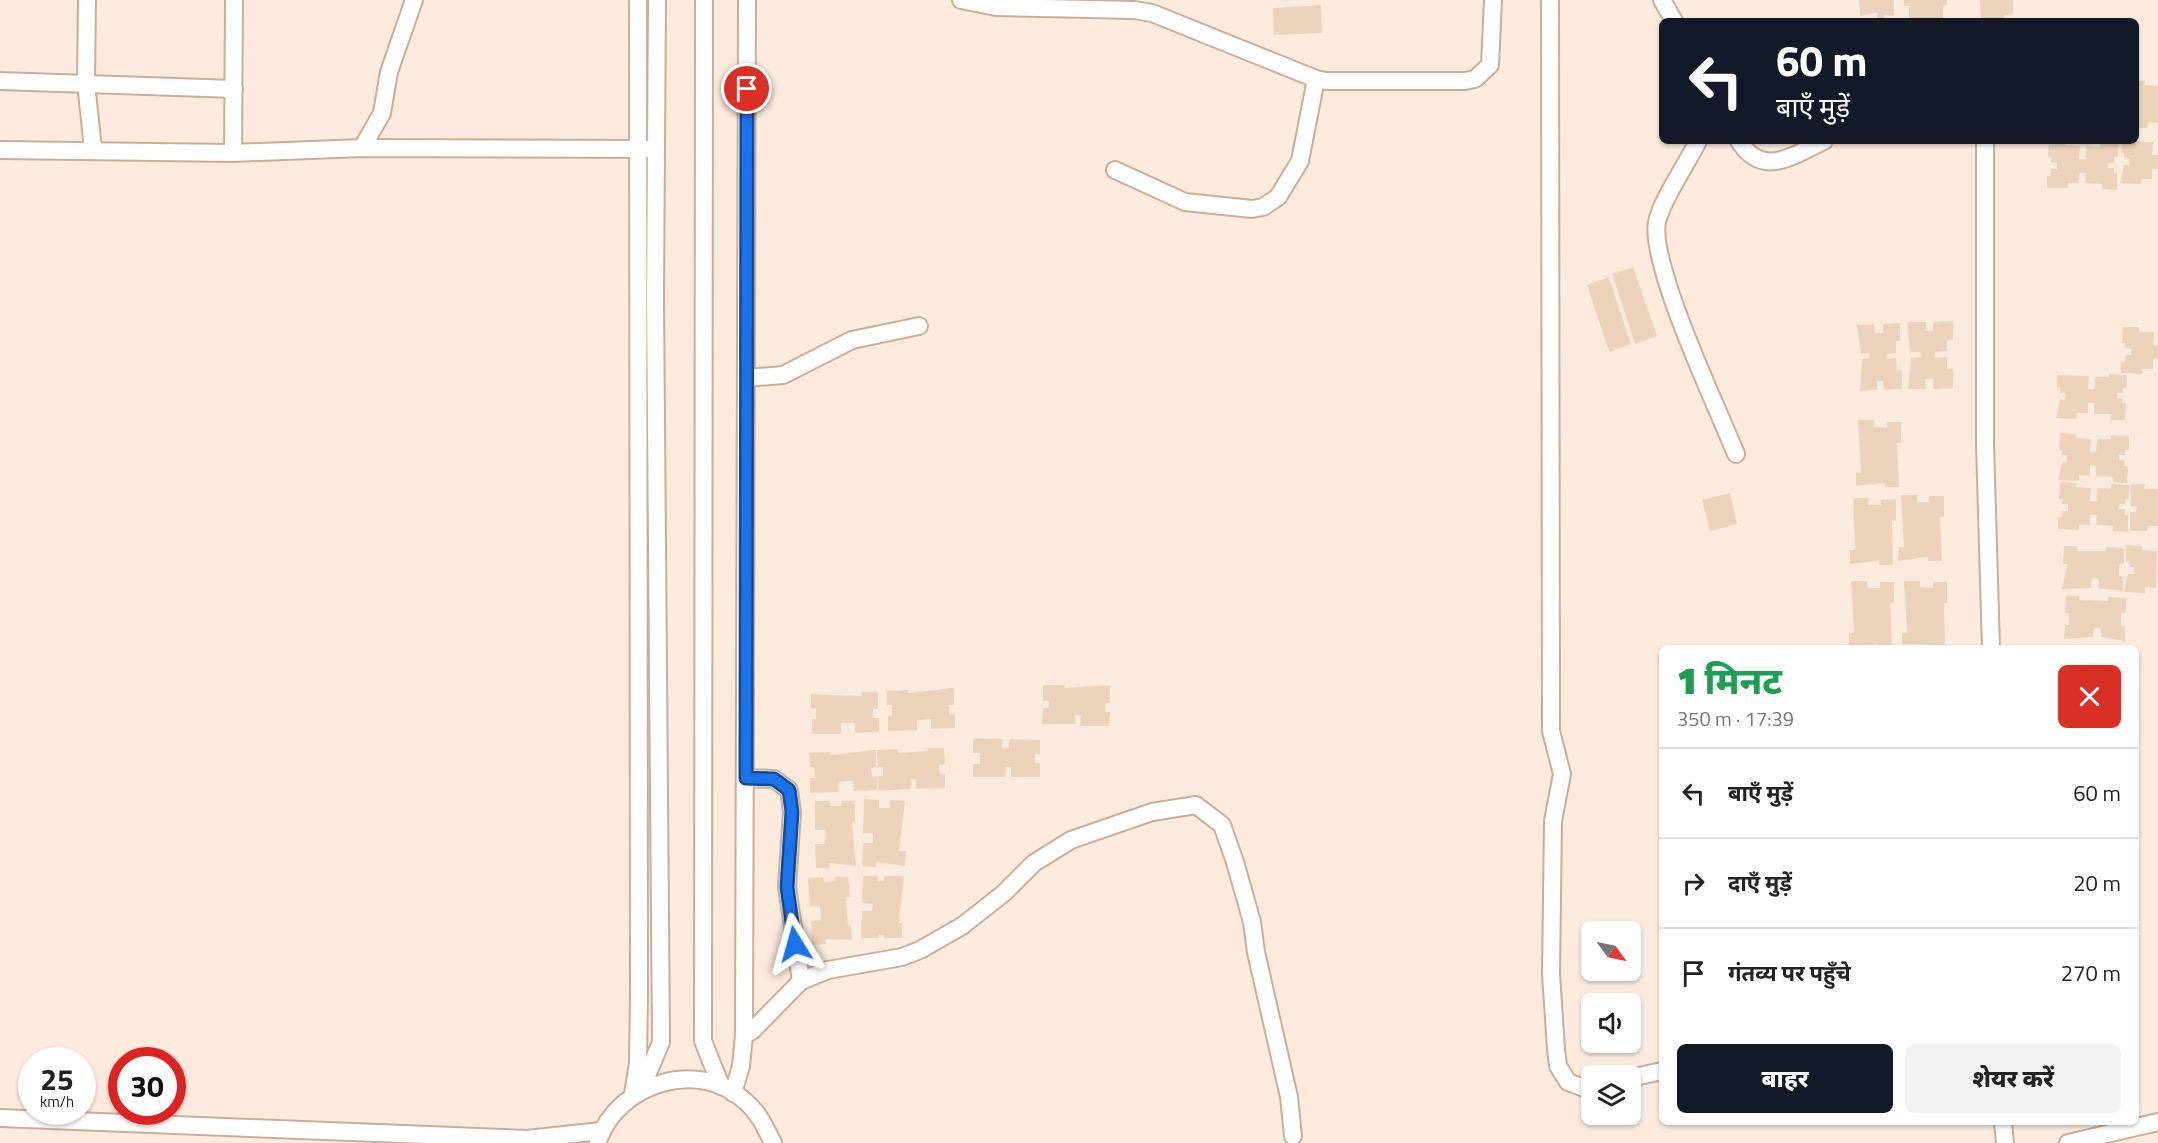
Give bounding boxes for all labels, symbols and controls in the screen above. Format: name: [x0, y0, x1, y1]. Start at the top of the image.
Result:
text: 60 m: [1776, 28, 1868, 92]
icon: left: [1677, 42, 1755, 120]
pin: [721, 63, 772, 114]
icon: arrive: [730, 72, 763, 105]
text: बाएँ मुड़ें: [1776, 86, 1850, 127]
text: 1 मिनट: [1677, 653, 1782, 708]
button: close: [2058, 665, 2121, 728]
text: 350 m · 17:39: [1677, 703, 1794, 734]
text: बाएँ मुड़ें: [1728, 776, 1793, 810]
text: 60 m: [2073, 776, 2121, 810]
icon: left: [1677, 777, 1710, 810]
text: दाएँ मुड़ें: [1728, 866, 1792, 900]
text: 20 m: [2073, 866, 2121, 900]
icon: right: [1677, 867, 1710, 900]
position arrow: [763, 912, 827, 976]
north arrow: [1581, 921, 1641, 981]
map controls: [1581, 921, 1641, 1125]
text: गंतव्य पर पहुँचे: [1728, 956, 1851, 990]
text: 270 m: [2061, 956, 2121, 990]
icon: arrive: [1677, 957, 1710, 990]
button: sound: [1581, 993, 1641, 1053]
button: बाहर: [1677, 1044, 1893, 1113]
button: शेयर करें: [1905, 1044, 2121, 1113]
speed limit sign: 30: [108, 1047, 186, 1125]
text: 25: [40, 1056, 74, 1102]
button: layers: [1581, 1065, 1641, 1125]
text: km/h: [40, 1090, 74, 1113]

